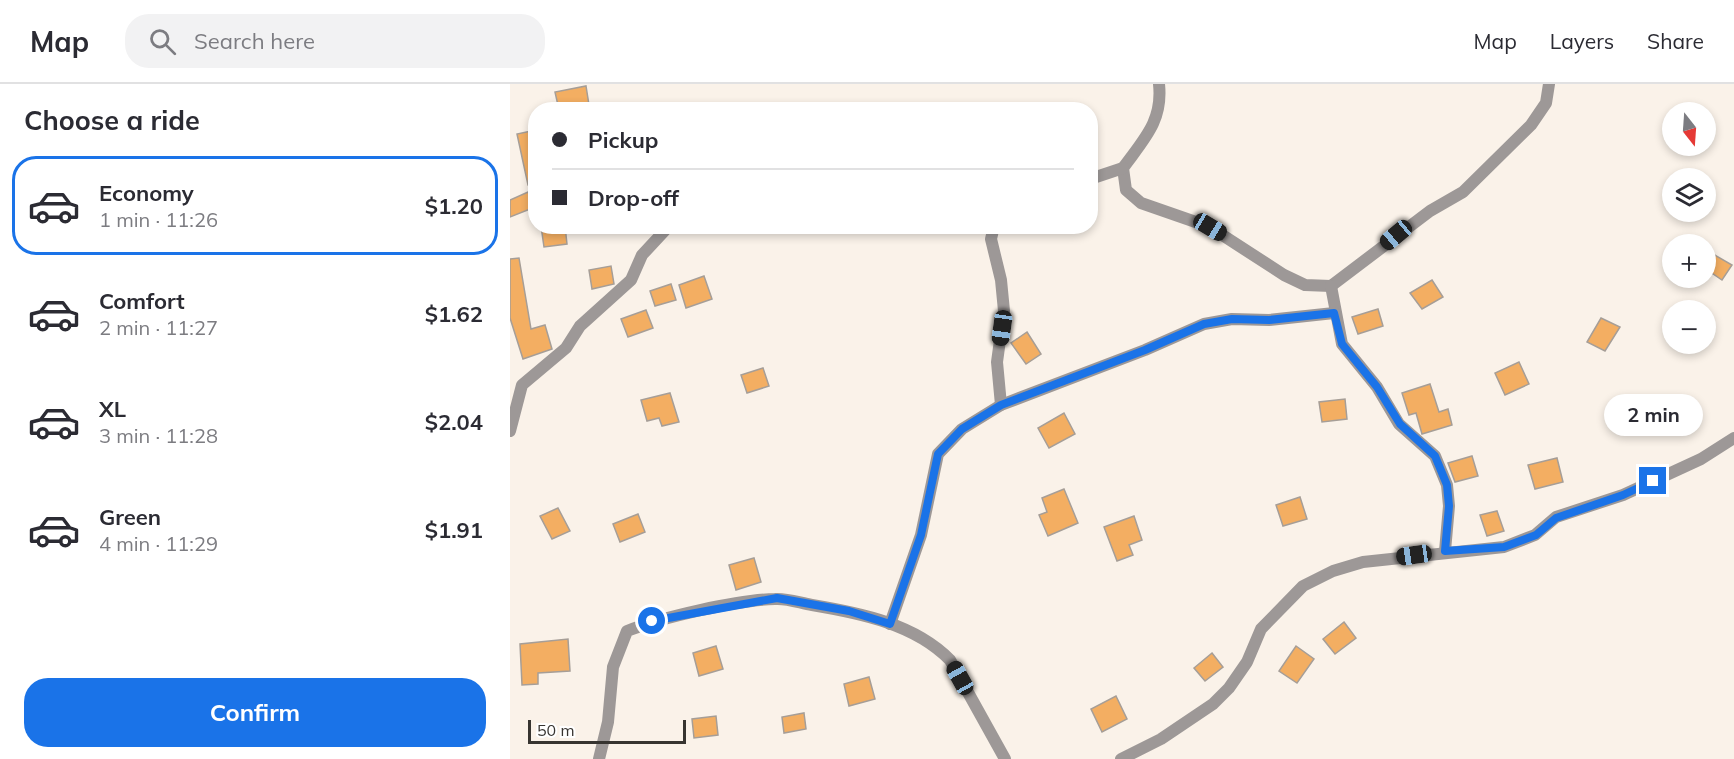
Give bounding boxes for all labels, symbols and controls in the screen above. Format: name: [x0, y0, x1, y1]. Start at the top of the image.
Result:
search box: [125, 14, 545, 68]
text: Map: [30, 24, 89, 59]
icon: search: [146, 25, 179, 58]
text: Search here: [194, 27, 315, 55]
text: Map: [1474, 28, 1517, 54]
text: Layers: [1550, 28, 1614, 54]
text: Share: [1647, 28, 1704, 54]
north arrow: [1662, 102, 1716, 156]
map controls: [1662, 102, 1716, 354]
text: Choose a ride: [24, 103, 200, 137]
text: Pickup: [588, 126, 658, 154]
button: layers: [1662, 168, 1716, 222]
icon: car: [27, 179, 81, 233]
text: Economy: [99, 179, 194, 207]
text: Drop-off: [588, 184, 679, 212]
text: $1.20: [425, 192, 483, 220]
text: 1 min · 11:26: [99, 207, 218, 232]
car: [1190, 210, 1230, 244]
car: [1376, 217, 1416, 253]
button: +: [1662, 234, 1716, 288]
icon: car: [27, 287, 81, 341]
text: Comfort: [99, 287, 185, 315]
text: $1.62: [425, 300, 483, 328]
button: −: [1662, 300, 1716, 354]
car: [991, 309, 1013, 347]
text: 2 min · 11:27: [99, 315, 218, 340]
callout: 2 min: [1604, 394, 1702, 436]
icon: car: [27, 395, 81, 449]
text: XL: [99, 395, 126, 423]
text: 2 min: [1627, 402, 1680, 427]
text: $2.04: [425, 408, 483, 436]
text: 3 min · 11:28: [99, 423, 218, 448]
route end: [1639, 467, 1666, 494]
icon: car: [27, 503, 81, 557]
text: Green: [99, 503, 161, 531]
text: $1.91: [425, 516, 483, 544]
text: 4 min · 11:29: [99, 531, 218, 556]
car: [1395, 544, 1433, 566]
route start: [638, 607, 665, 634]
car: [943, 658, 977, 698]
button: Confirm: [24, 678, 486, 747]
scale bar: [528, 717, 686, 744]
text: 50 m: [537, 720, 574, 740]

